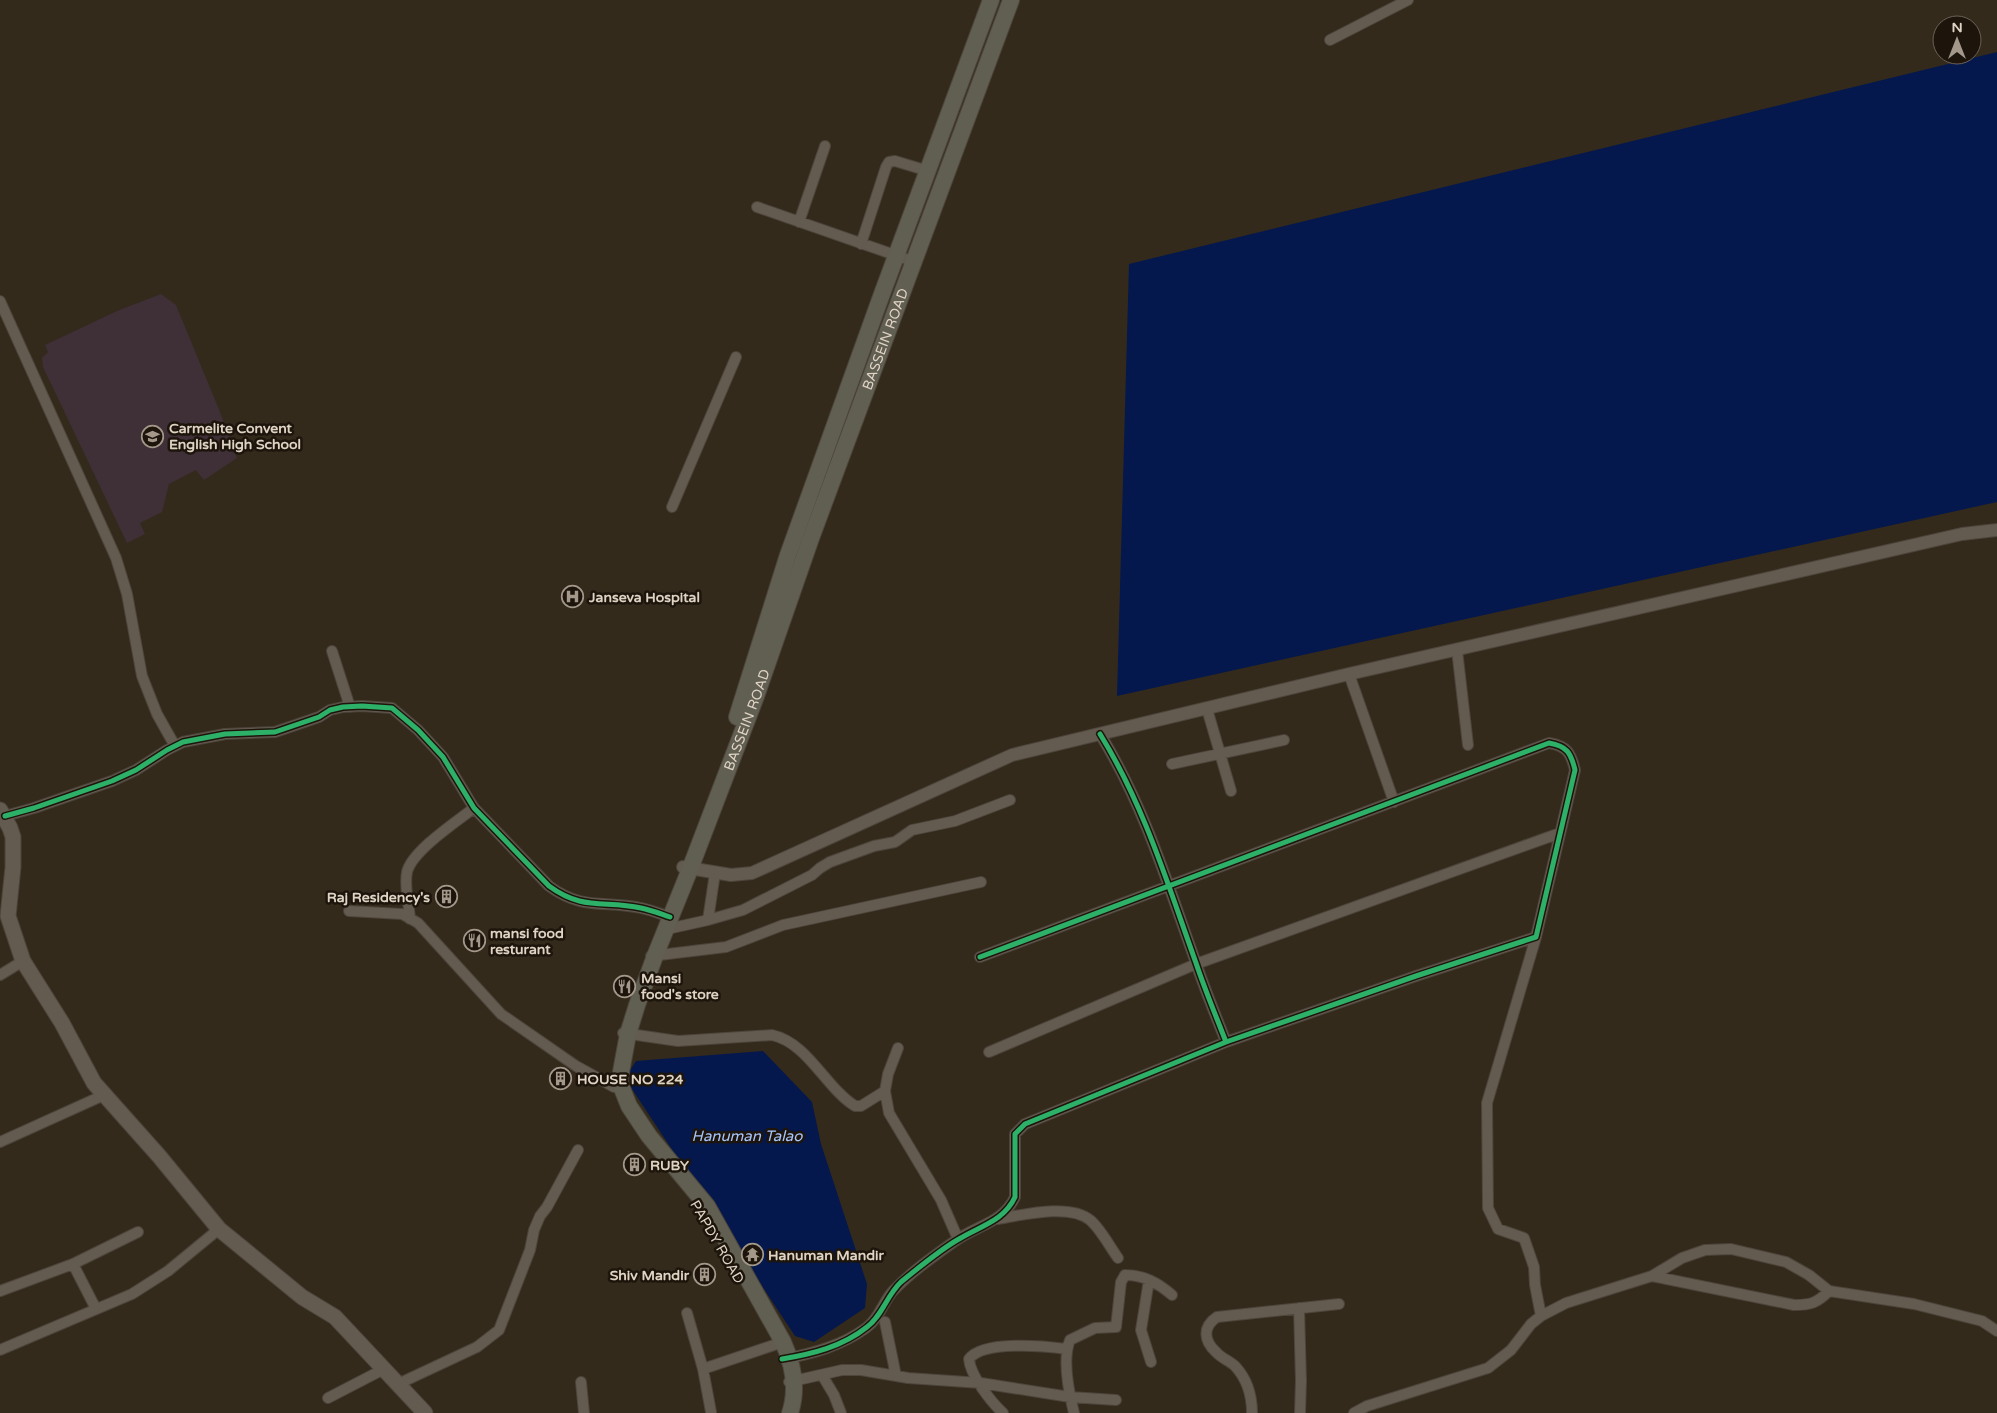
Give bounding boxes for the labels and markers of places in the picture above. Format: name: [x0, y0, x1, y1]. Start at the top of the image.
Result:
place label: Carmelite Convent English High School: [169, 420, 301, 453]
school or university icon: Carmelite Convent English High School: [141, 424, 165, 448]
hospital icon: Janseva Hospital: [561, 585, 585, 609]
place label: Janseva Hospital: [588, 589, 700, 606]
building icon: Raj Residency's: [434, 885, 458, 909]
place label: Raj Residency's: [327, 889, 430, 906]
place label: mansi food resturant: [490, 925, 564, 958]
restaurant icon: mansi food resturant: [462, 929, 486, 953]
place label: Mansi food's store: [640, 970, 719, 1003]
restaurant icon: Mansi food's store: [613, 974, 637, 998]
building icon: HOUSE NO 224: [549, 1067, 573, 1091]
place label: HOUSE NO 224: [577, 1071, 684, 1088]
building icon: RUBY: [622, 1153, 646, 1177]
place label: RUBY: [650, 1157, 689, 1174]
temple icon: Hanuman Mandir: [740, 1243, 764, 1267]
place label: Hanuman Mandir: [768, 1247, 885, 1264]
building icon: Shiv Mandir: [693, 1263, 717, 1287]
place label: Shiv Mandir: [610, 1267, 690, 1284]

